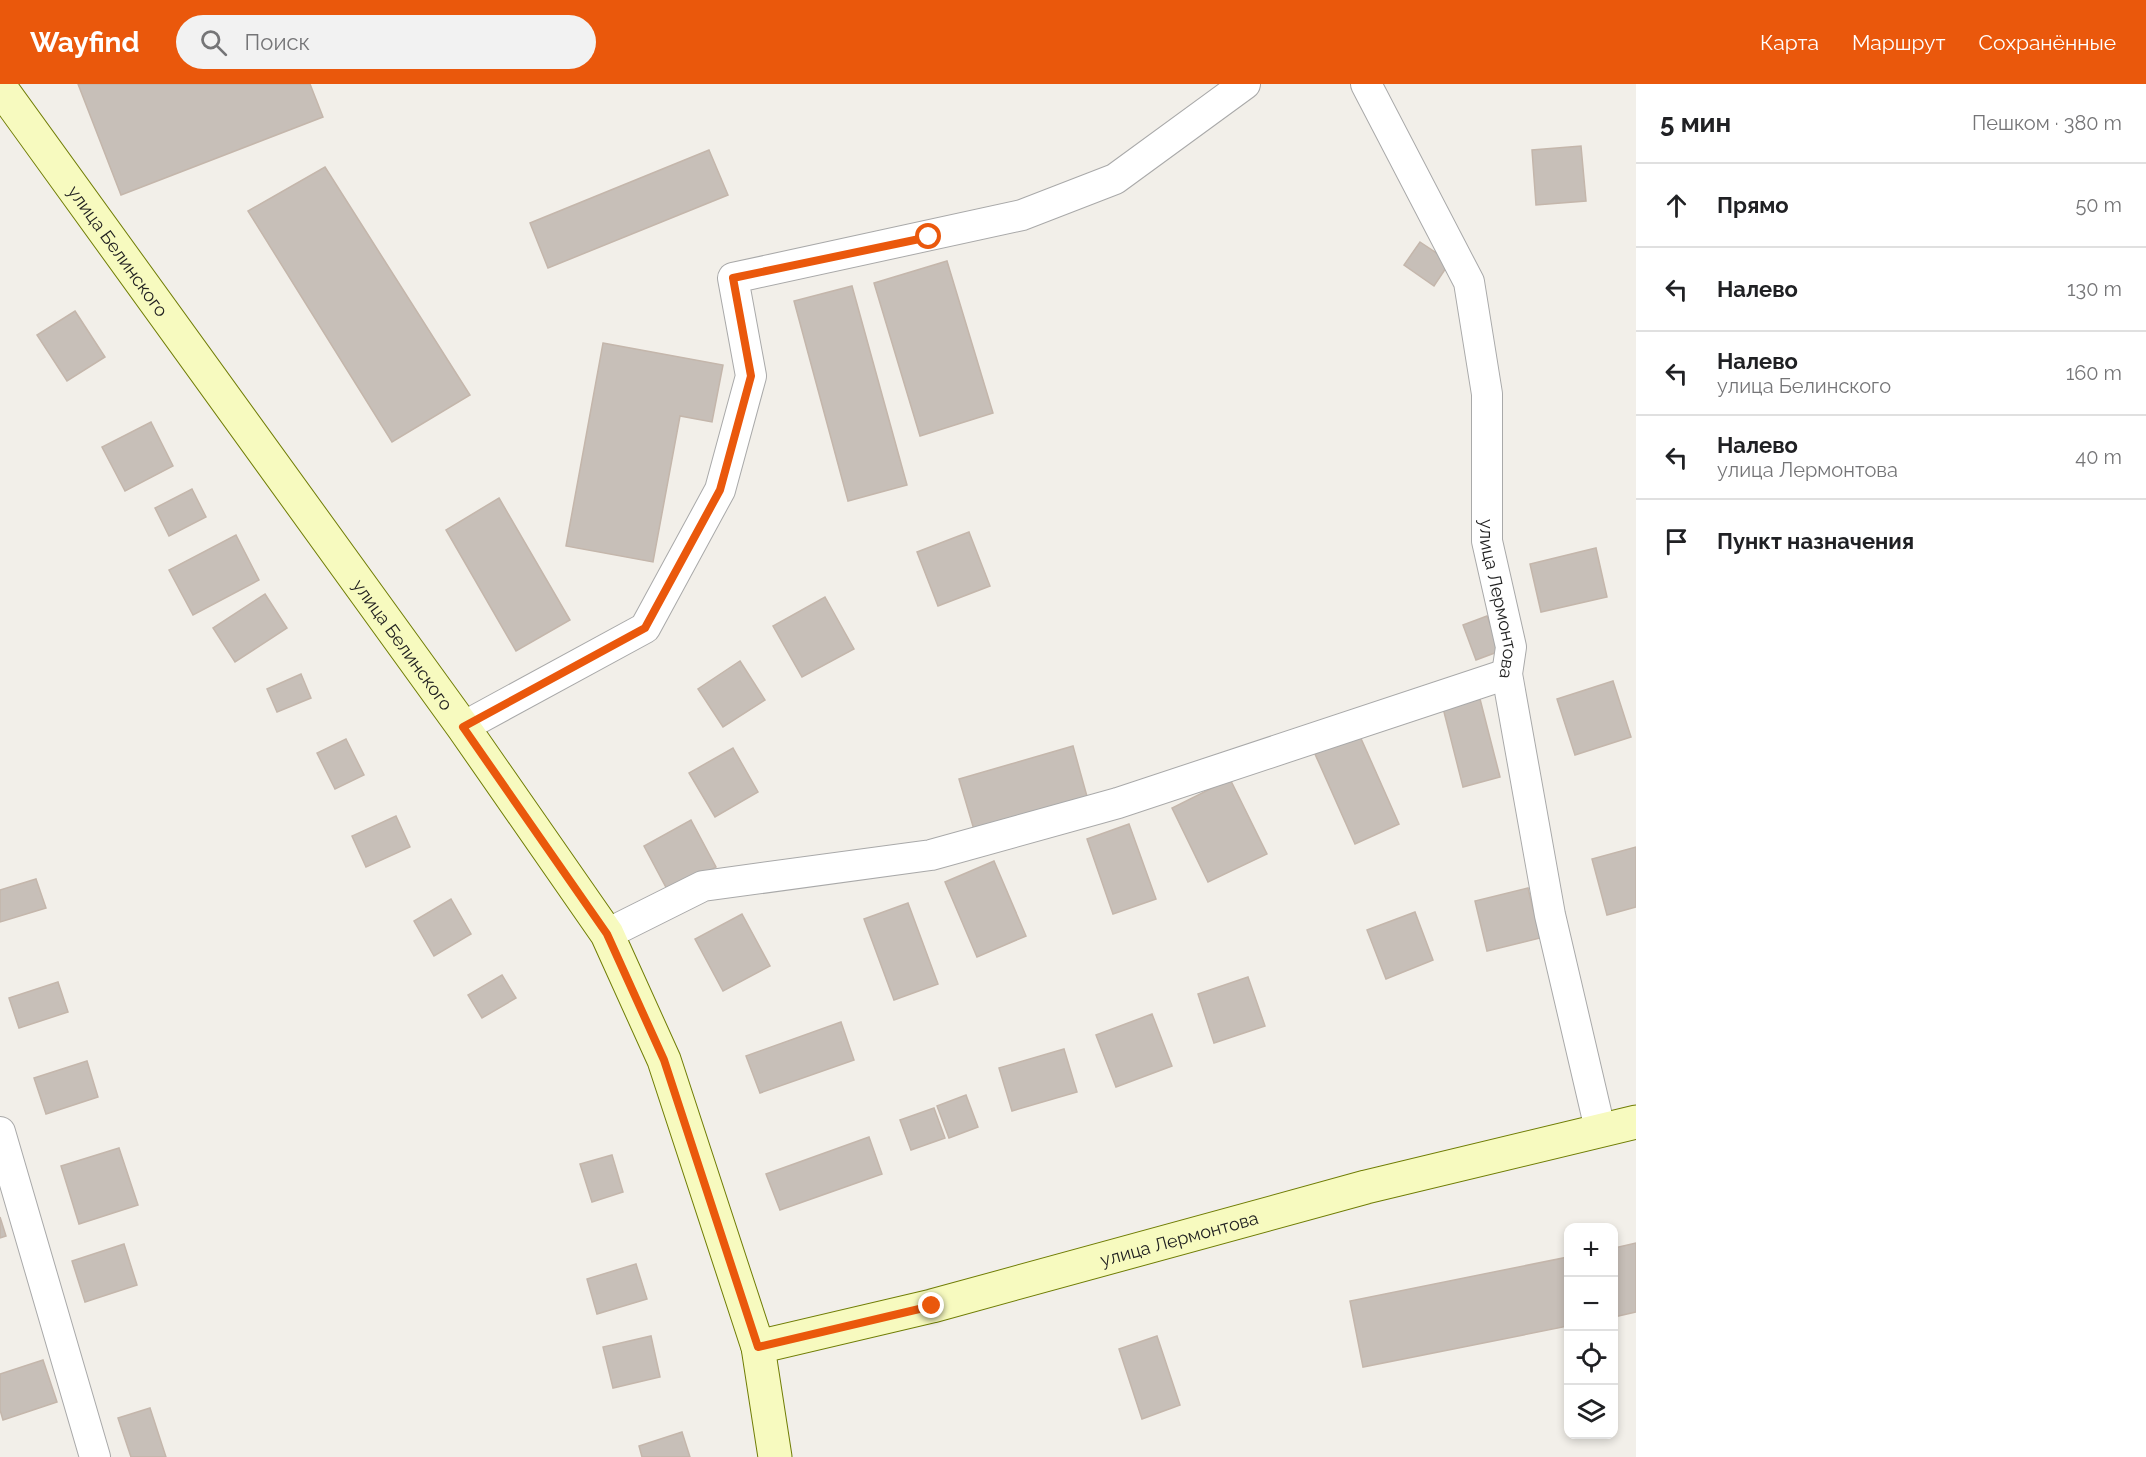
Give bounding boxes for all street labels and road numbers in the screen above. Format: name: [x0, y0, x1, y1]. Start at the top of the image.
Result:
street label: улица Белинского: [64, 181, 173, 321]
street label: улица Лермонтова: [1476, 519, 1522, 680]
street label: улица Белинского: [349, 575, 458, 714]
street label: улица Лермонтова: [1098, 1207, 1260, 1270]

